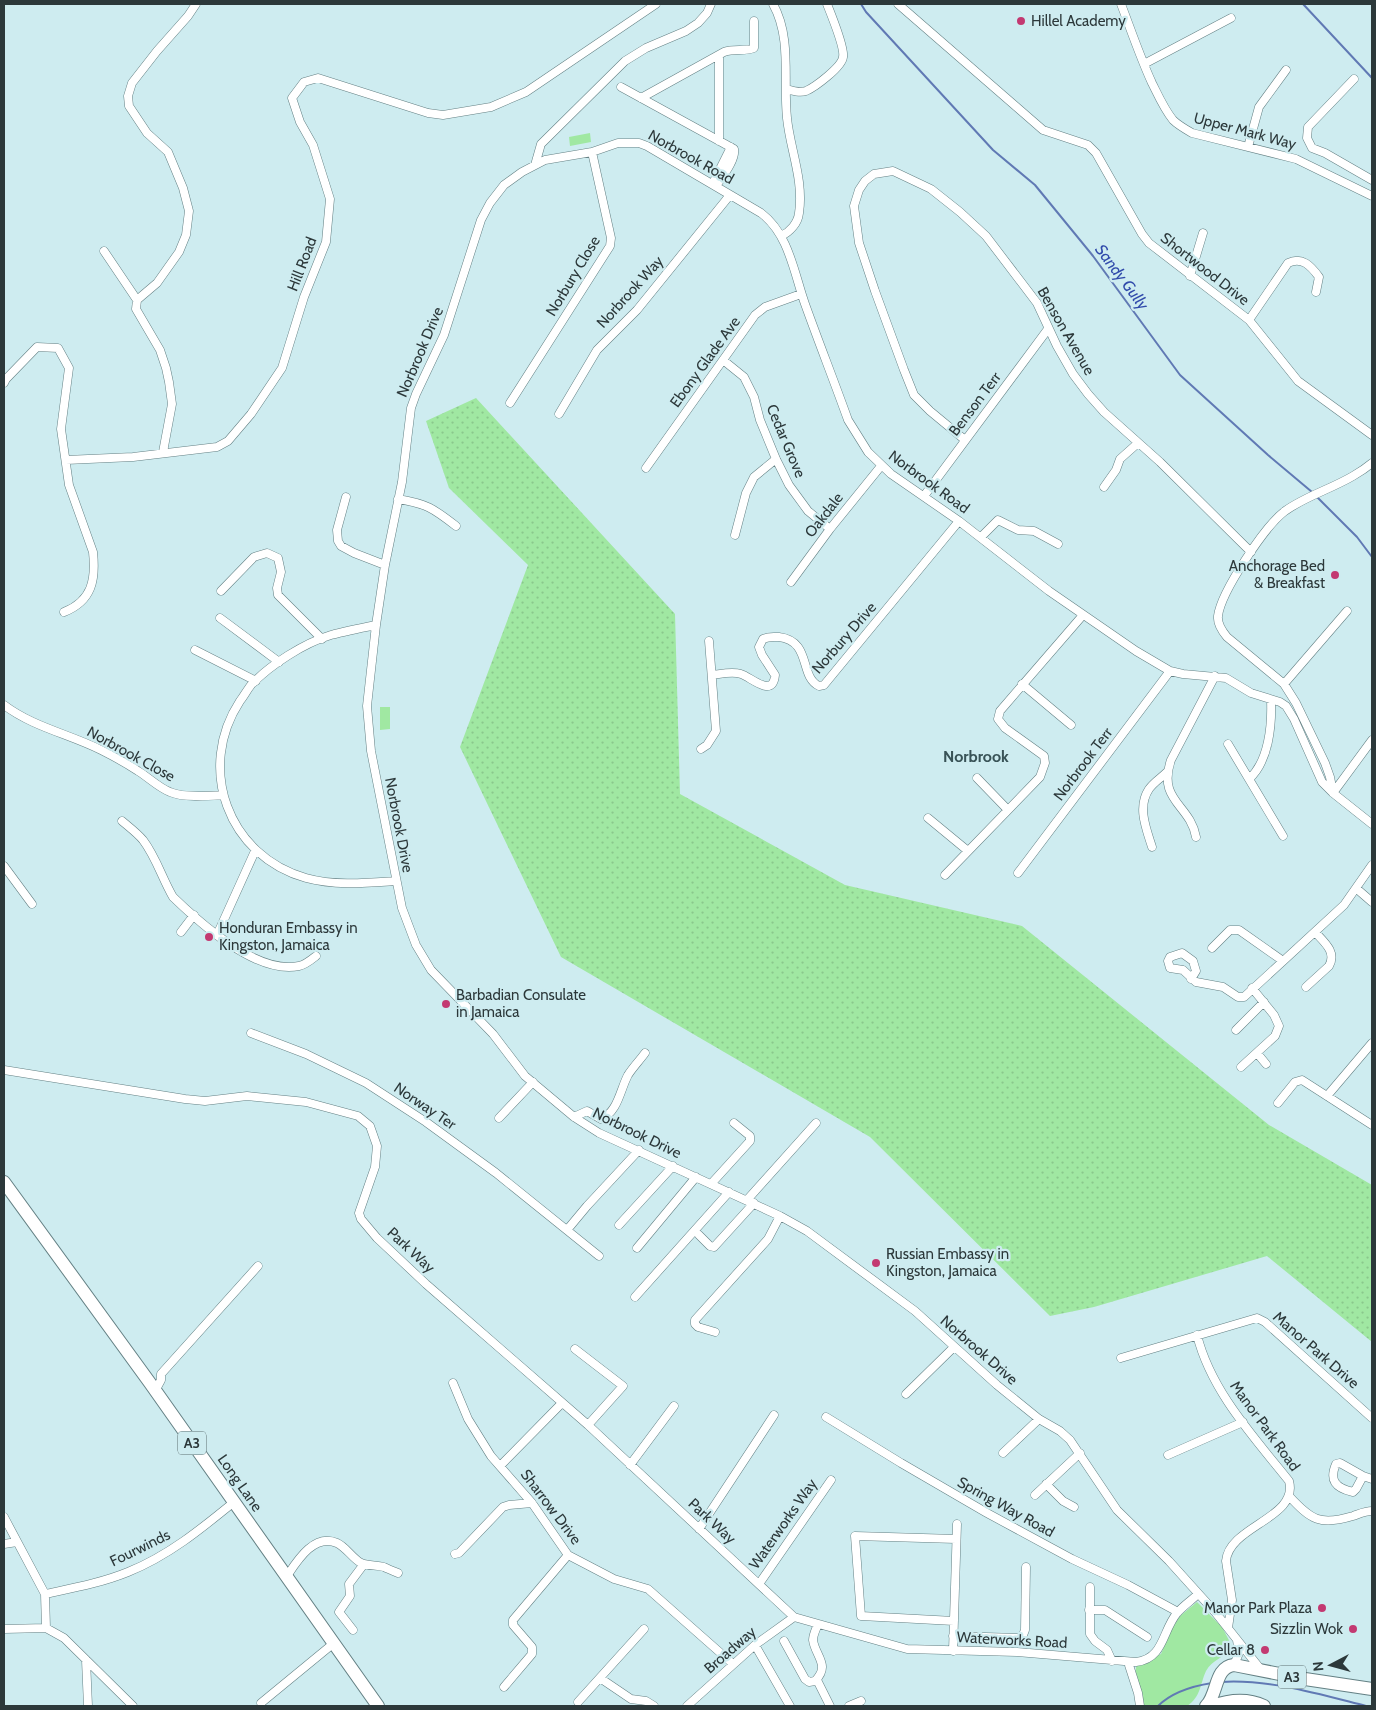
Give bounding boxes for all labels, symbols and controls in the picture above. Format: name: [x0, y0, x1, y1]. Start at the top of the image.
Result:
place label: Hillel Academy: [1031, 12, 1126, 30]
marker: Hillel Academy: [1015, 15, 1027, 27]
street label: Upper Mark Way: [1192, 109, 1299, 153]
street label: Norbrook Road: [645, 126, 737, 188]
street label: Shortwood Drive: [1157, 229, 1253, 309]
street label: Norbury Close: [542, 232, 604, 319]
street label: Hill Road: [283, 234, 321, 294]
water label: Sandy Gully: [1091, 241, 1153, 314]
street label: Norbrook Way: [593, 252, 667, 332]
street label: Benson Avenue: [1034, 284, 1099, 379]
street label: Norbrook Drive: [393, 304, 447, 400]
street label: Ebony Glade Ave: [666, 313, 744, 411]
street label: Benson Terr: [945, 368, 1005, 439]
street label: Cedar Grove: [762, 402, 810, 481]
street label: Norbrook Road: [885, 447, 973, 517]
street label: Oakdale: [801, 489, 847, 541]
place label: Anchorage Bed & Breakfast: [1229, 557, 1325, 592]
marker: Anchorage Bed & Breakfast: [1329, 569, 1341, 581]
street label: Norbury Drive: [808, 598, 880, 677]
street label: Norbrook Close: [84, 722, 178, 786]
street label: Norbrook Terr: [1050, 724, 1116, 804]
district label: Norbrook: [943, 747, 1009, 766]
street label: Norbrook Drive: [381, 776, 417, 874]
place label: Honduran Embassy in Kingston, Jamaica: [219, 919, 358, 954]
marker: Honduran Embassy in Kingston, Jamaica: [203, 931, 215, 943]
place label: Barbadian Consulate in Jamaica: [456, 986, 586, 1021]
marker: Barbadian Consulate in Jamaica: [440, 998, 452, 1010]
street label: Norway Ter: [390, 1079, 460, 1134]
street label: Norbrook Drive: [590, 1104, 685, 1162]
street label: Park Way: [383, 1223, 439, 1277]
place label: Russian Embassy in Kingston, Jamaica: [886, 1245, 1009, 1280]
marker: Russian Embassy in Kingston, Jamaica: [870, 1257, 882, 1269]
street label: Manor Park Drive: [1269, 1308, 1363, 1392]
street label: Norbrook Drive: [937, 1312, 1022, 1389]
street label: Manor Park Road: [1226, 1377, 1304, 1475]
road number: A3: [178, 1432, 206, 1455]
street label: Long Lane: [214, 1451, 266, 1515]
street label: Sharrow Drive: [517, 1466, 585, 1548]
street label: Spring Way Road: [954, 1473, 1058, 1541]
street label: Waterworks Way: [745, 1475, 821, 1573]
street label: Park Way: [684, 1494, 740, 1548]
street label: Fourwinds: [107, 1526, 173, 1570]
place label: Manor Park Plaza: [1204, 1599, 1313, 1617]
marker: Manor Park Plaza: [1316, 1602, 1328, 1614]
place label: Sizzlin Wok: [1270, 1620, 1343, 1638]
street label: Broadway: [701, 1622, 760, 1677]
marker: Sizzlin Wok: [1347, 1623, 1359, 1635]
street label: Waterworks Road: [956, 1628, 1068, 1652]
north arrow: [1306, 1640, 1356, 1690]
place label: Cellar 8: [1207, 1641, 1255, 1659]
marker: Cellar 8: [1259, 1644, 1271, 1656]
text: N: [1309, 1660, 1328, 1672]
road number: A3: [1278, 1665, 1306, 1688]

